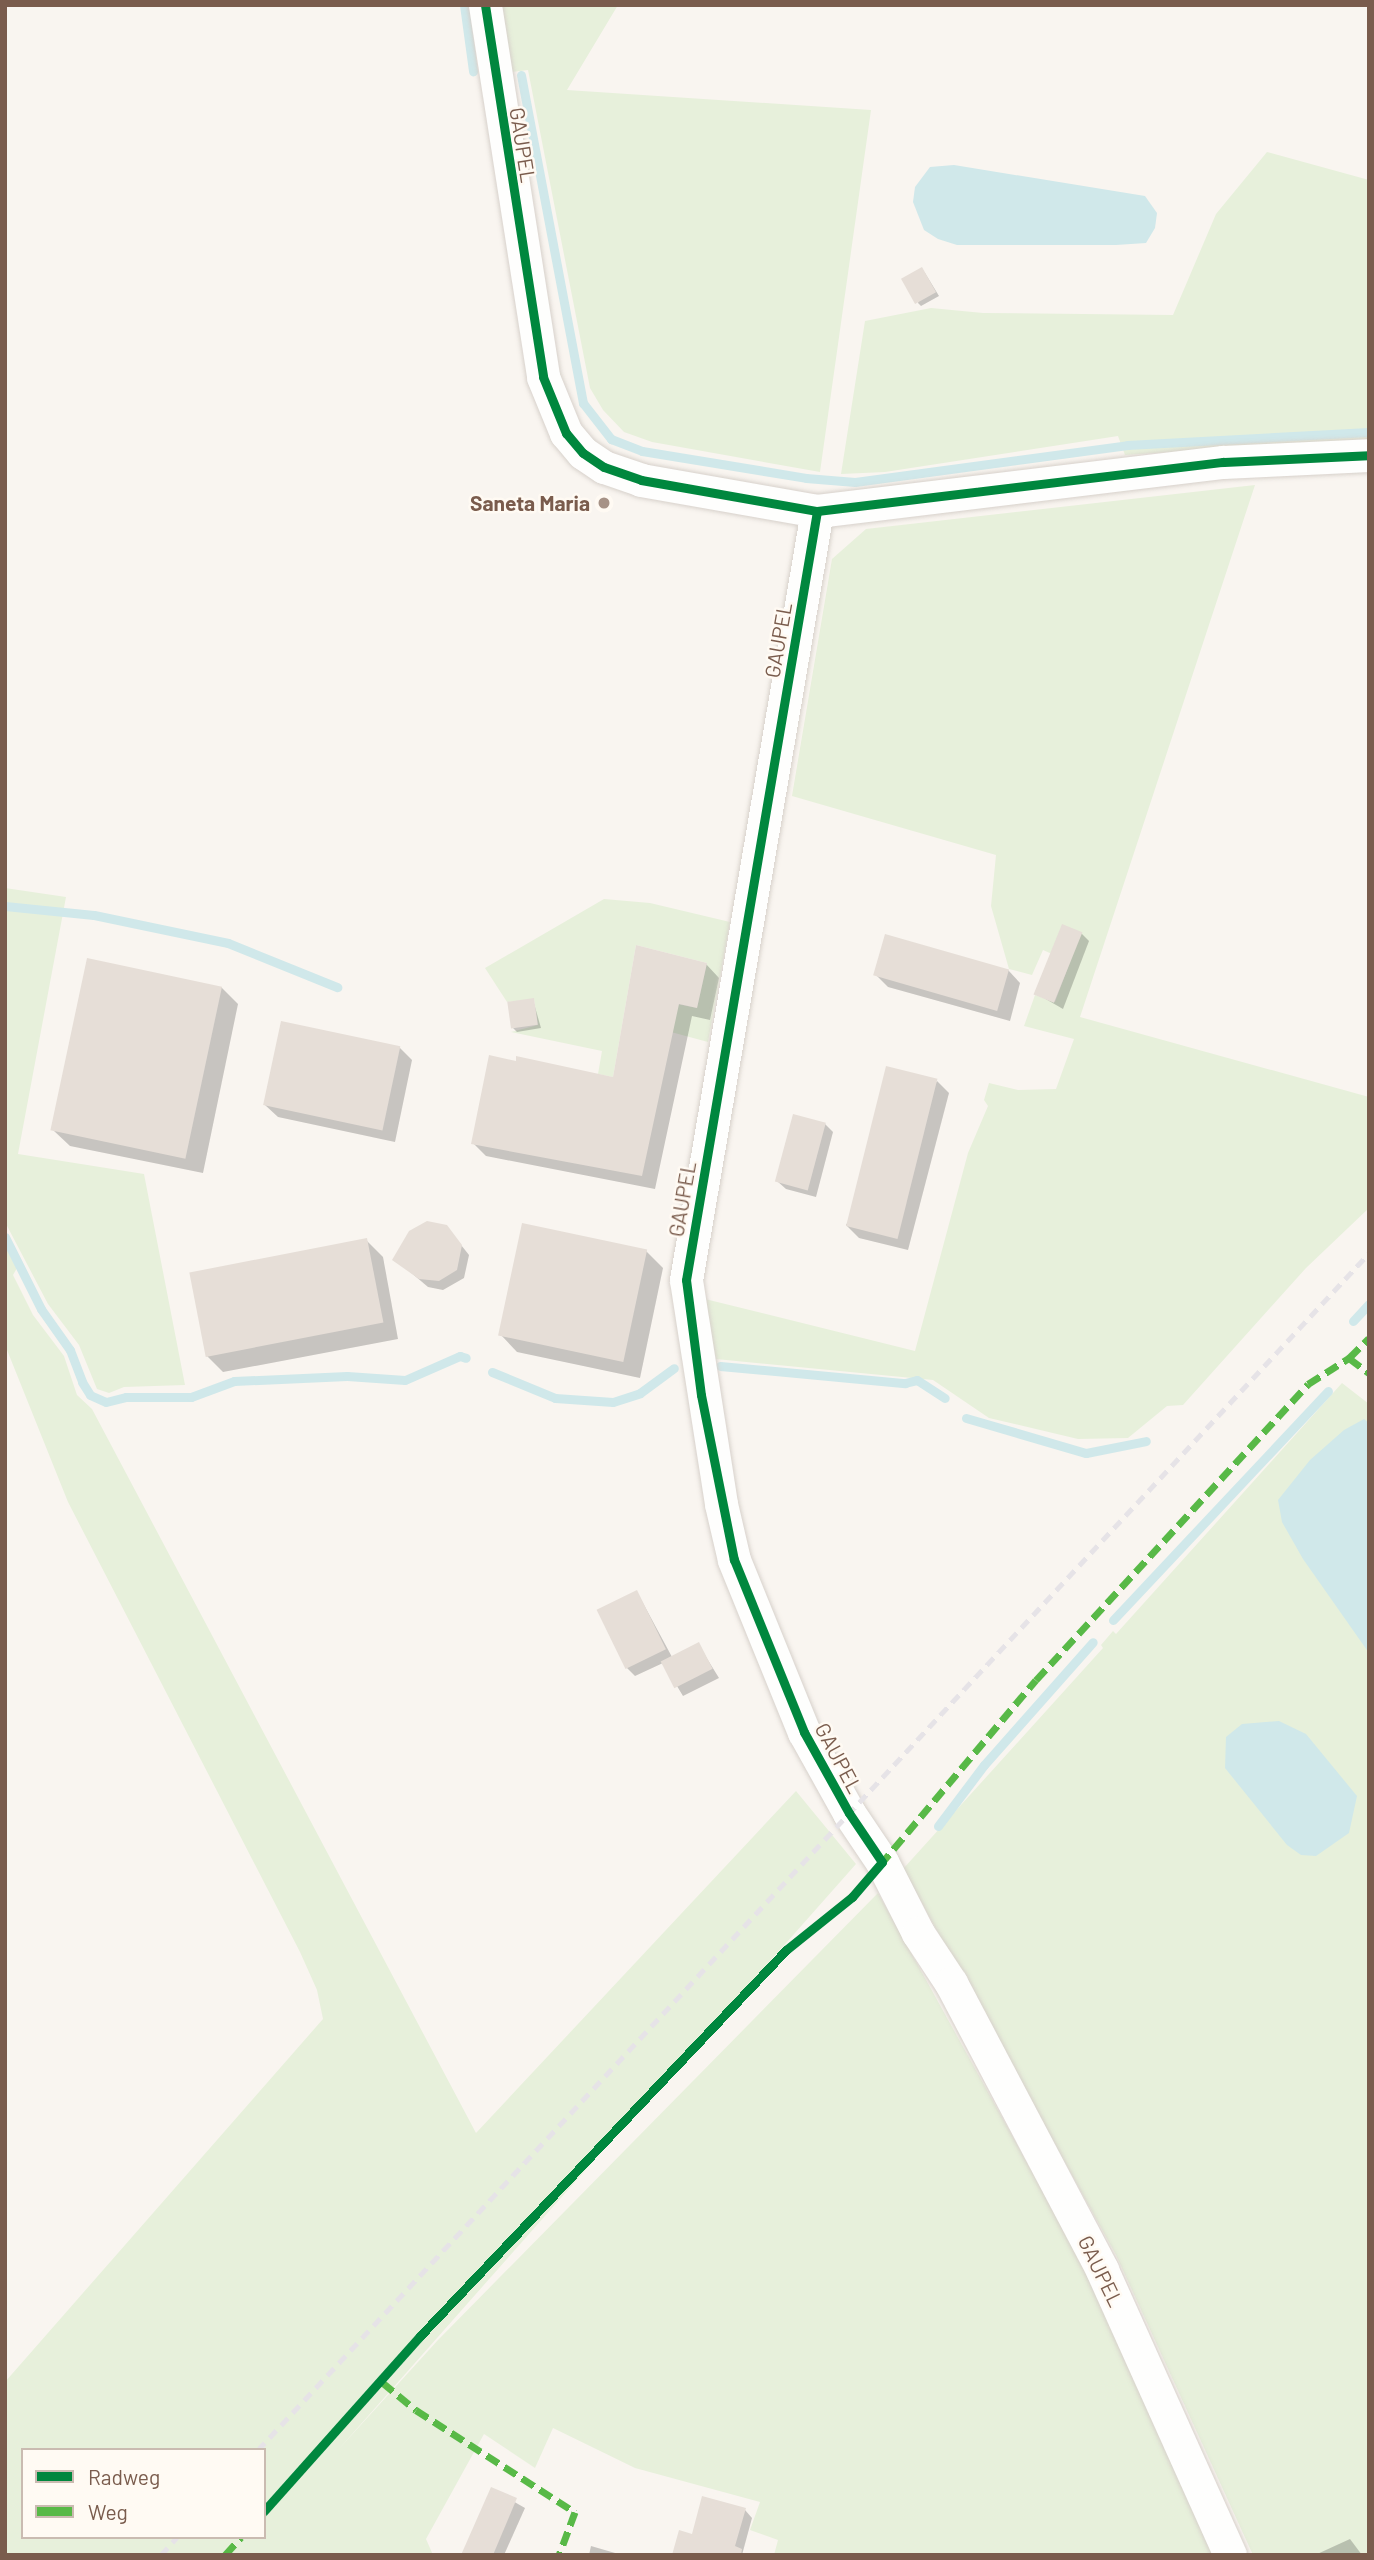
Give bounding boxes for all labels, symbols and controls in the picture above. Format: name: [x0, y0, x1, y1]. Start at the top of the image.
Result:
street label: GAUPEL: [505, 105, 541, 185]
place label: Saneta Maria: [470, 490, 590, 516]
marker: Saneta Maria: [596, 495, 612, 511]
street label: GAUPEL: [759, 600, 797, 680]
street label: GAUPEL: [663, 1159, 701, 1239]
street label: GAUPEL: [810, 1718, 868, 1798]
street label: GAUPEL: [1073, 2231, 1129, 2311]
legend: [21, 2448, 266, 2539]
text: Radweg: [88, 2464, 160, 2489]
text: Weg: [88, 2499, 128, 2524]

